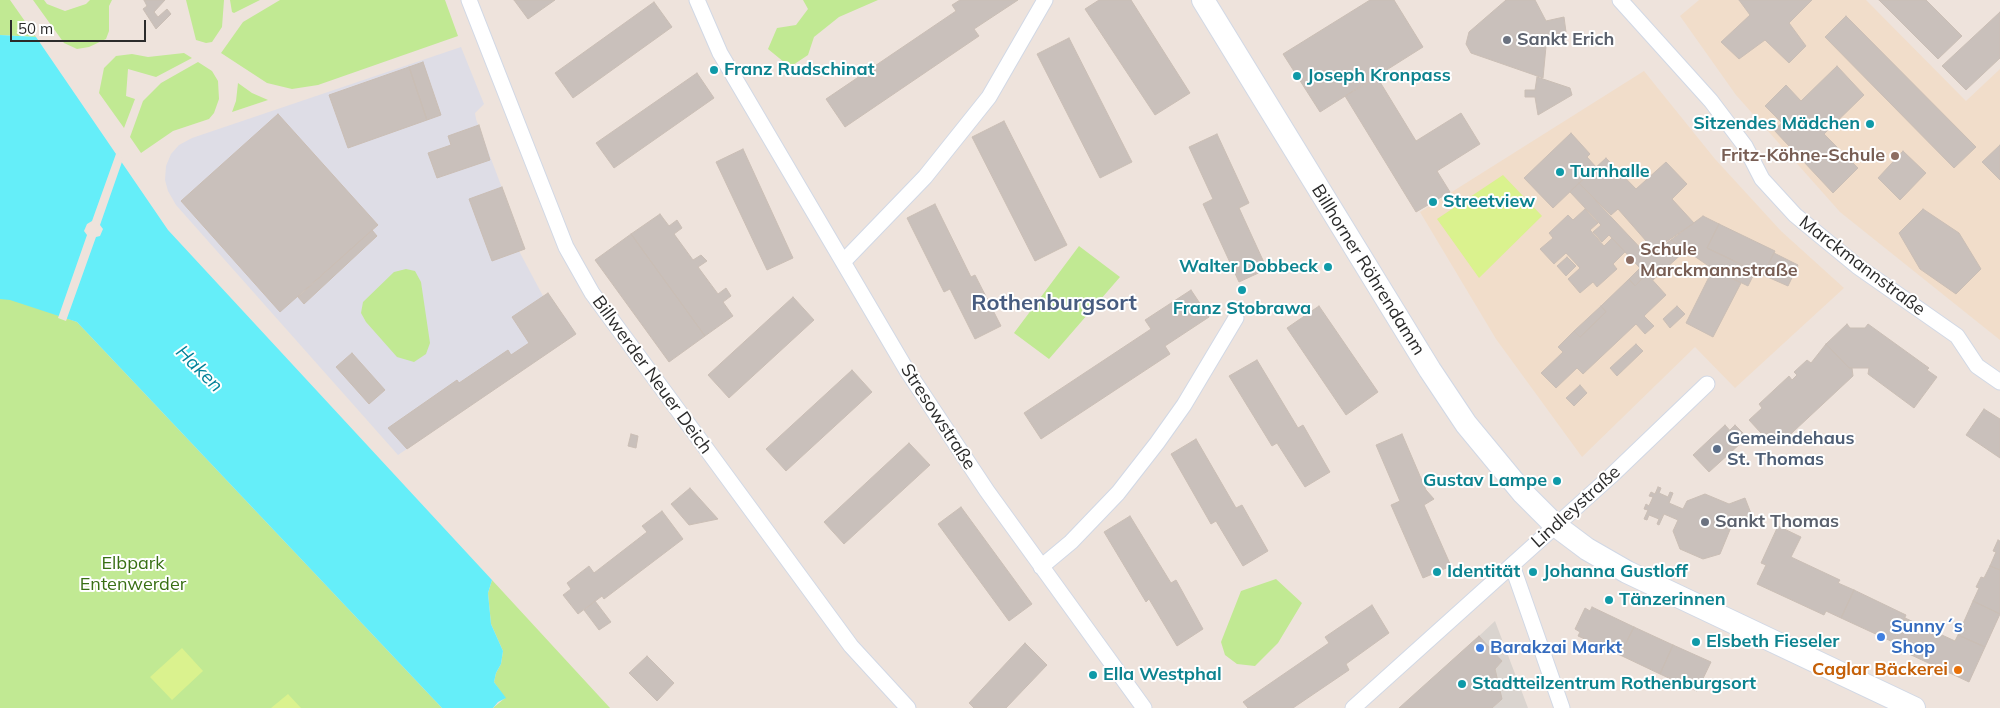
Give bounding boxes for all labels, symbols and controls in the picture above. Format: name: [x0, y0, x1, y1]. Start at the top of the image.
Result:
scale bar: [12, 10, 149, 42]
text: 50 m: [18, 19, 53, 38]
place label: Sankt Erich: [1517, 29, 1614, 51]
marker: Sankt Erich: [1501, 34, 1513, 46]
place label: Franz Rudschinat: [724, 59, 875, 81]
marker: Franz Rudschinat: [708, 64, 720, 76]
place label: Joseph Kronpass: [1307, 65, 1451, 87]
marker: Joseph Kronpass: [1291, 70, 1303, 82]
place label: Sitzendes Mädchen: [1693, 113, 1860, 135]
marker: Sitzendes Mädchen: [1864, 118, 1876, 130]
place label: Fritz-Köhne-Schule: [1721, 145, 1885, 167]
marker: Fritz-Köhne-Schule: [1889, 150, 1901, 162]
place label: Turnhalle: [1570, 161, 1650, 183]
marker: Turnhalle: [1554, 166, 1566, 178]
street label: Billhorner Röhrendamm: [1307, 181, 1429, 359]
place label: Streetview: [1443, 191, 1535, 213]
marker: Streetview: [1427, 196, 1439, 208]
street label: Marckmannstraße: [1795, 212, 1929, 320]
place label: Schule Marckmannstraße: [1640, 239, 1798, 282]
marker: Schule Marckmannstraße: [1624, 254, 1636, 266]
place label: Walter Dobbeck: [1179, 256, 1318, 278]
marker: Walter Dobbeck: [1322, 261, 1334, 273]
marker: Franz Stobrawa: [1236, 284, 1248, 296]
district label: Rothenburgsort: [971, 290, 1137, 316]
street label: Billwerder Neuer Deich: [587, 292, 717, 458]
place label: Franz Stobrawa: [1173, 298, 1311, 320]
water label: Haken: [171, 341, 227, 397]
street label: Stresowstraße: [896, 360, 980, 474]
place label: Gemeindehaus St. Thomas: [1727, 428, 1855, 470]
marker: Gemeindehaus St. Thomas: [1711, 443, 1723, 455]
street label: Lindleystraße: [1527, 461, 1625, 553]
place label: Gustav Lampe: [1423, 470, 1547, 492]
marker: Gustav Lampe: [1551, 475, 1563, 487]
place label: Sankt Thomas: [1715, 511, 1839, 533]
marker: Sankt Thomas: [1699, 516, 1711, 528]
park label: Elbpark Entenwerder: [80, 553, 186, 596]
place label: Identität: [1447, 561, 1520, 583]
place label: Johanna Gustloff: [1543, 561, 1688, 583]
marker: Identität: [1431, 566, 1443, 578]
marker: Johanna Gustloff: [1527, 566, 1539, 578]
place label: Tänzerinnen: [1619, 589, 1726, 611]
marker: Tänzerinnen: [1603, 594, 1615, 606]
place label: Sunny´s Shop: [1891, 616, 1963, 659]
place label: Elsbeth Fieseler: [1706, 631, 1839, 653]
marker: Sunny´s Shop: [1875, 631, 1887, 643]
marker: Elsbeth Fieseler: [1690, 636, 1702, 648]
place label: Barakzai Markt: [1490, 637, 1622, 659]
marker: Barakzai Markt: [1474, 642, 1486, 654]
place label: Caglar Bäckerei: [1812, 659, 1948, 681]
place label: Ella Westphal: [1103, 664, 1222, 686]
marker: Caglar Bäckerei: [1952, 664, 1964, 676]
marker: Ella Westphal: [1087, 669, 1099, 681]
place label: Stadtteilzentrum Rothenburgsort: [1472, 673, 1756, 695]
marker: Stadtteilzentrum Rothenburgsort: [1456, 678, 1468, 690]

